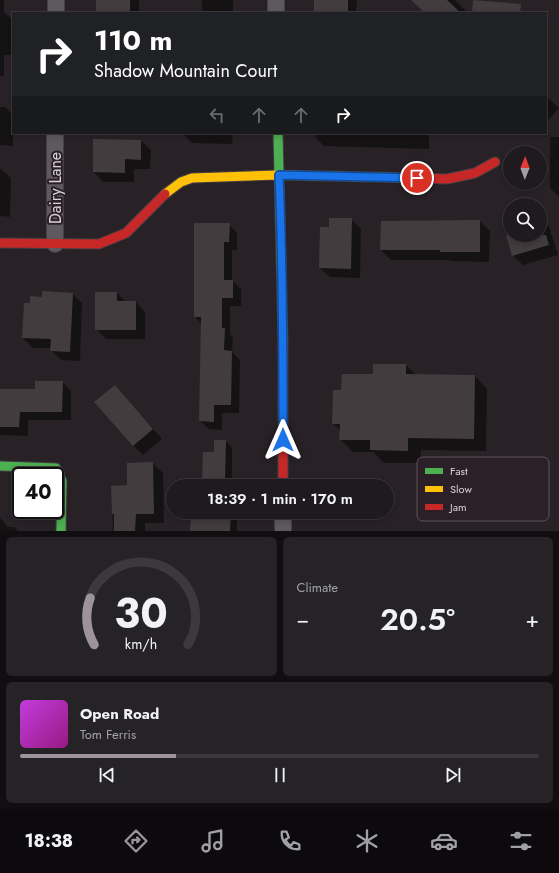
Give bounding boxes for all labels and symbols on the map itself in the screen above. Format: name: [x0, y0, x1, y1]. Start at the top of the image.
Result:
north arrow: [503, 146, 547, 190]
street label: Dairy Lane: [44, 152, 67, 224]
pin: [400, 161, 434, 195]
position arrow: [262, 419, 304, 461]
legend: [417, 457, 549, 521]
text: Fast: [450, 463, 468, 479]
speed limit sign: 40: [12, 467, 64, 519]
text: Slow: [450, 481, 472, 497]
text: Jam: [448, 499, 467, 515]

